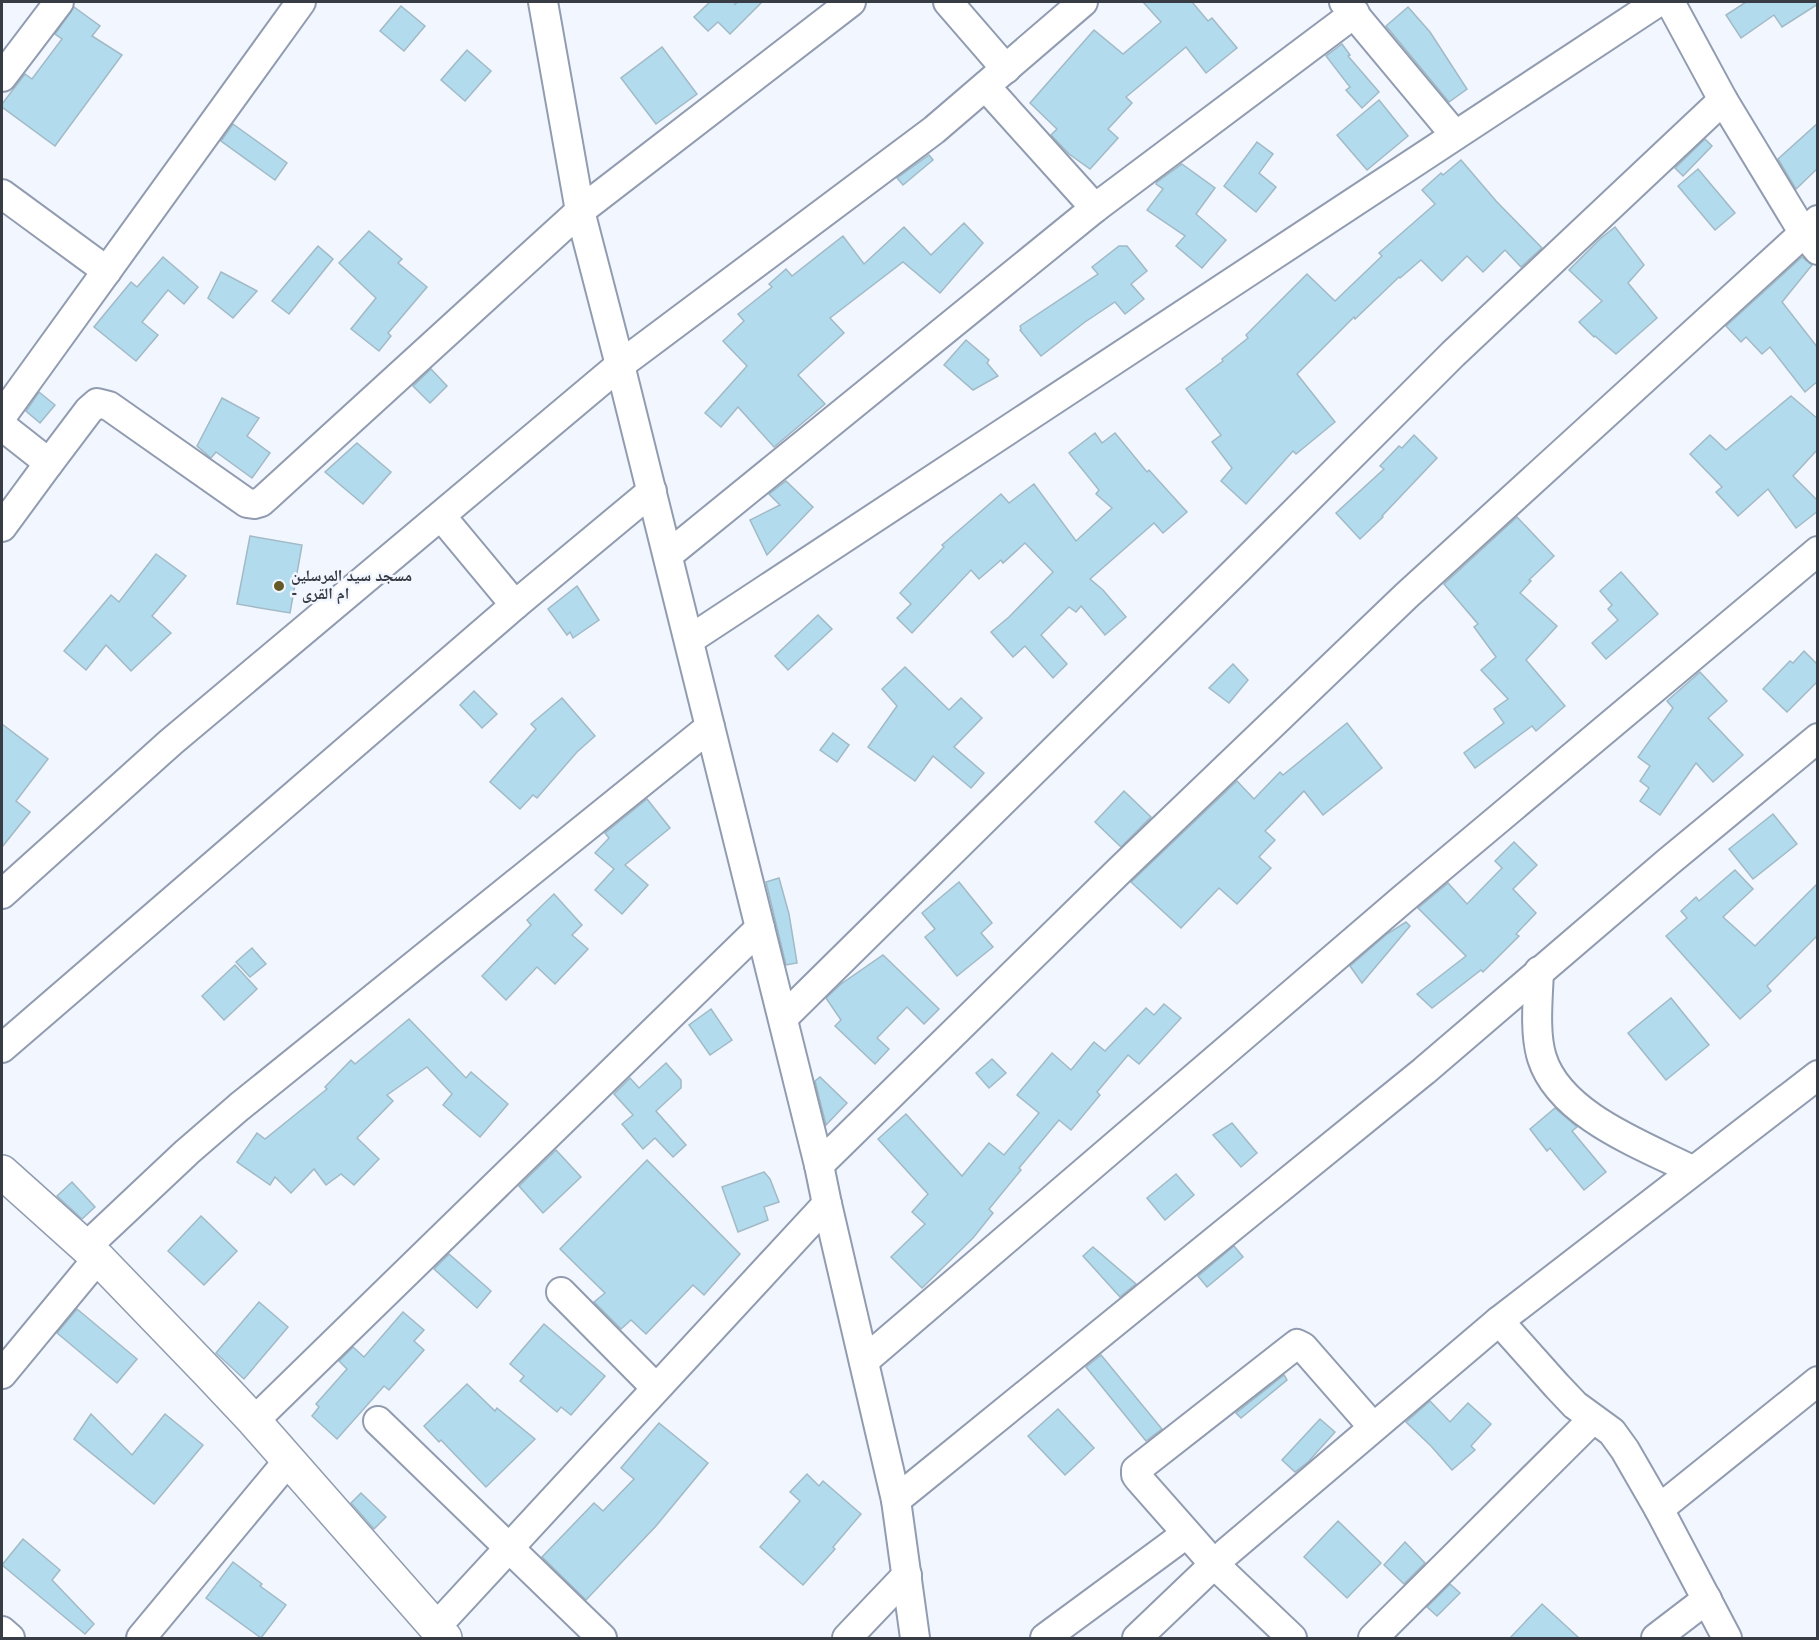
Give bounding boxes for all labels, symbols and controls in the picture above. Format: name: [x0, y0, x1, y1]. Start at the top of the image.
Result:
place label: مسجد سيد المرسلين - ام القرى: [291, 567, 412, 605]
marker: مسجد سيد المرسلين - ام القرى: [272, 579, 286, 593]

